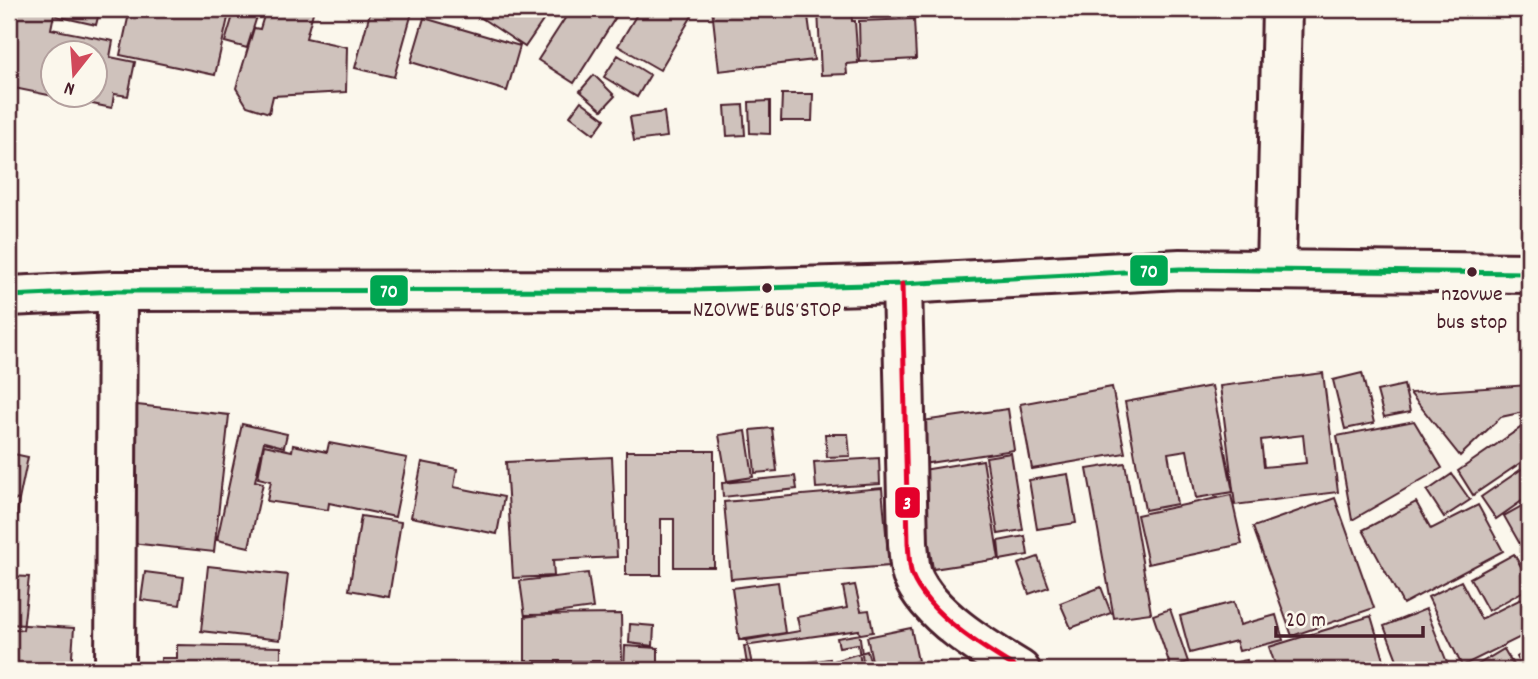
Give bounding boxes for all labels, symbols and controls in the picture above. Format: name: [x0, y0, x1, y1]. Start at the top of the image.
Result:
north arrow: [38, 38, 108, 108]
text: N: [62, 73, 78, 101]
line badge: 70: [1129, 254, 1169, 287]
text: 70: [1140, 260, 1158, 287]
marker: nzovwe bus stop: [1465, 265, 1479, 279]
line badge: 70: [369, 274, 409, 307]
text: 70: [380, 280, 398, 307]
place label: nzovwe bus stop: [1437, 280, 1507, 339]
marker: NZOVWE BUS STOP: [760, 281, 774, 295]
place label: NZOVWE BUS STOP: [693, 296, 841, 327]
line badge: 3: [894, 486, 921, 519]
text: 3: [903, 492, 911, 519]
scale bar: [1276, 595, 1422, 639]
text: 20 m: [1286, 607, 1326, 637]

